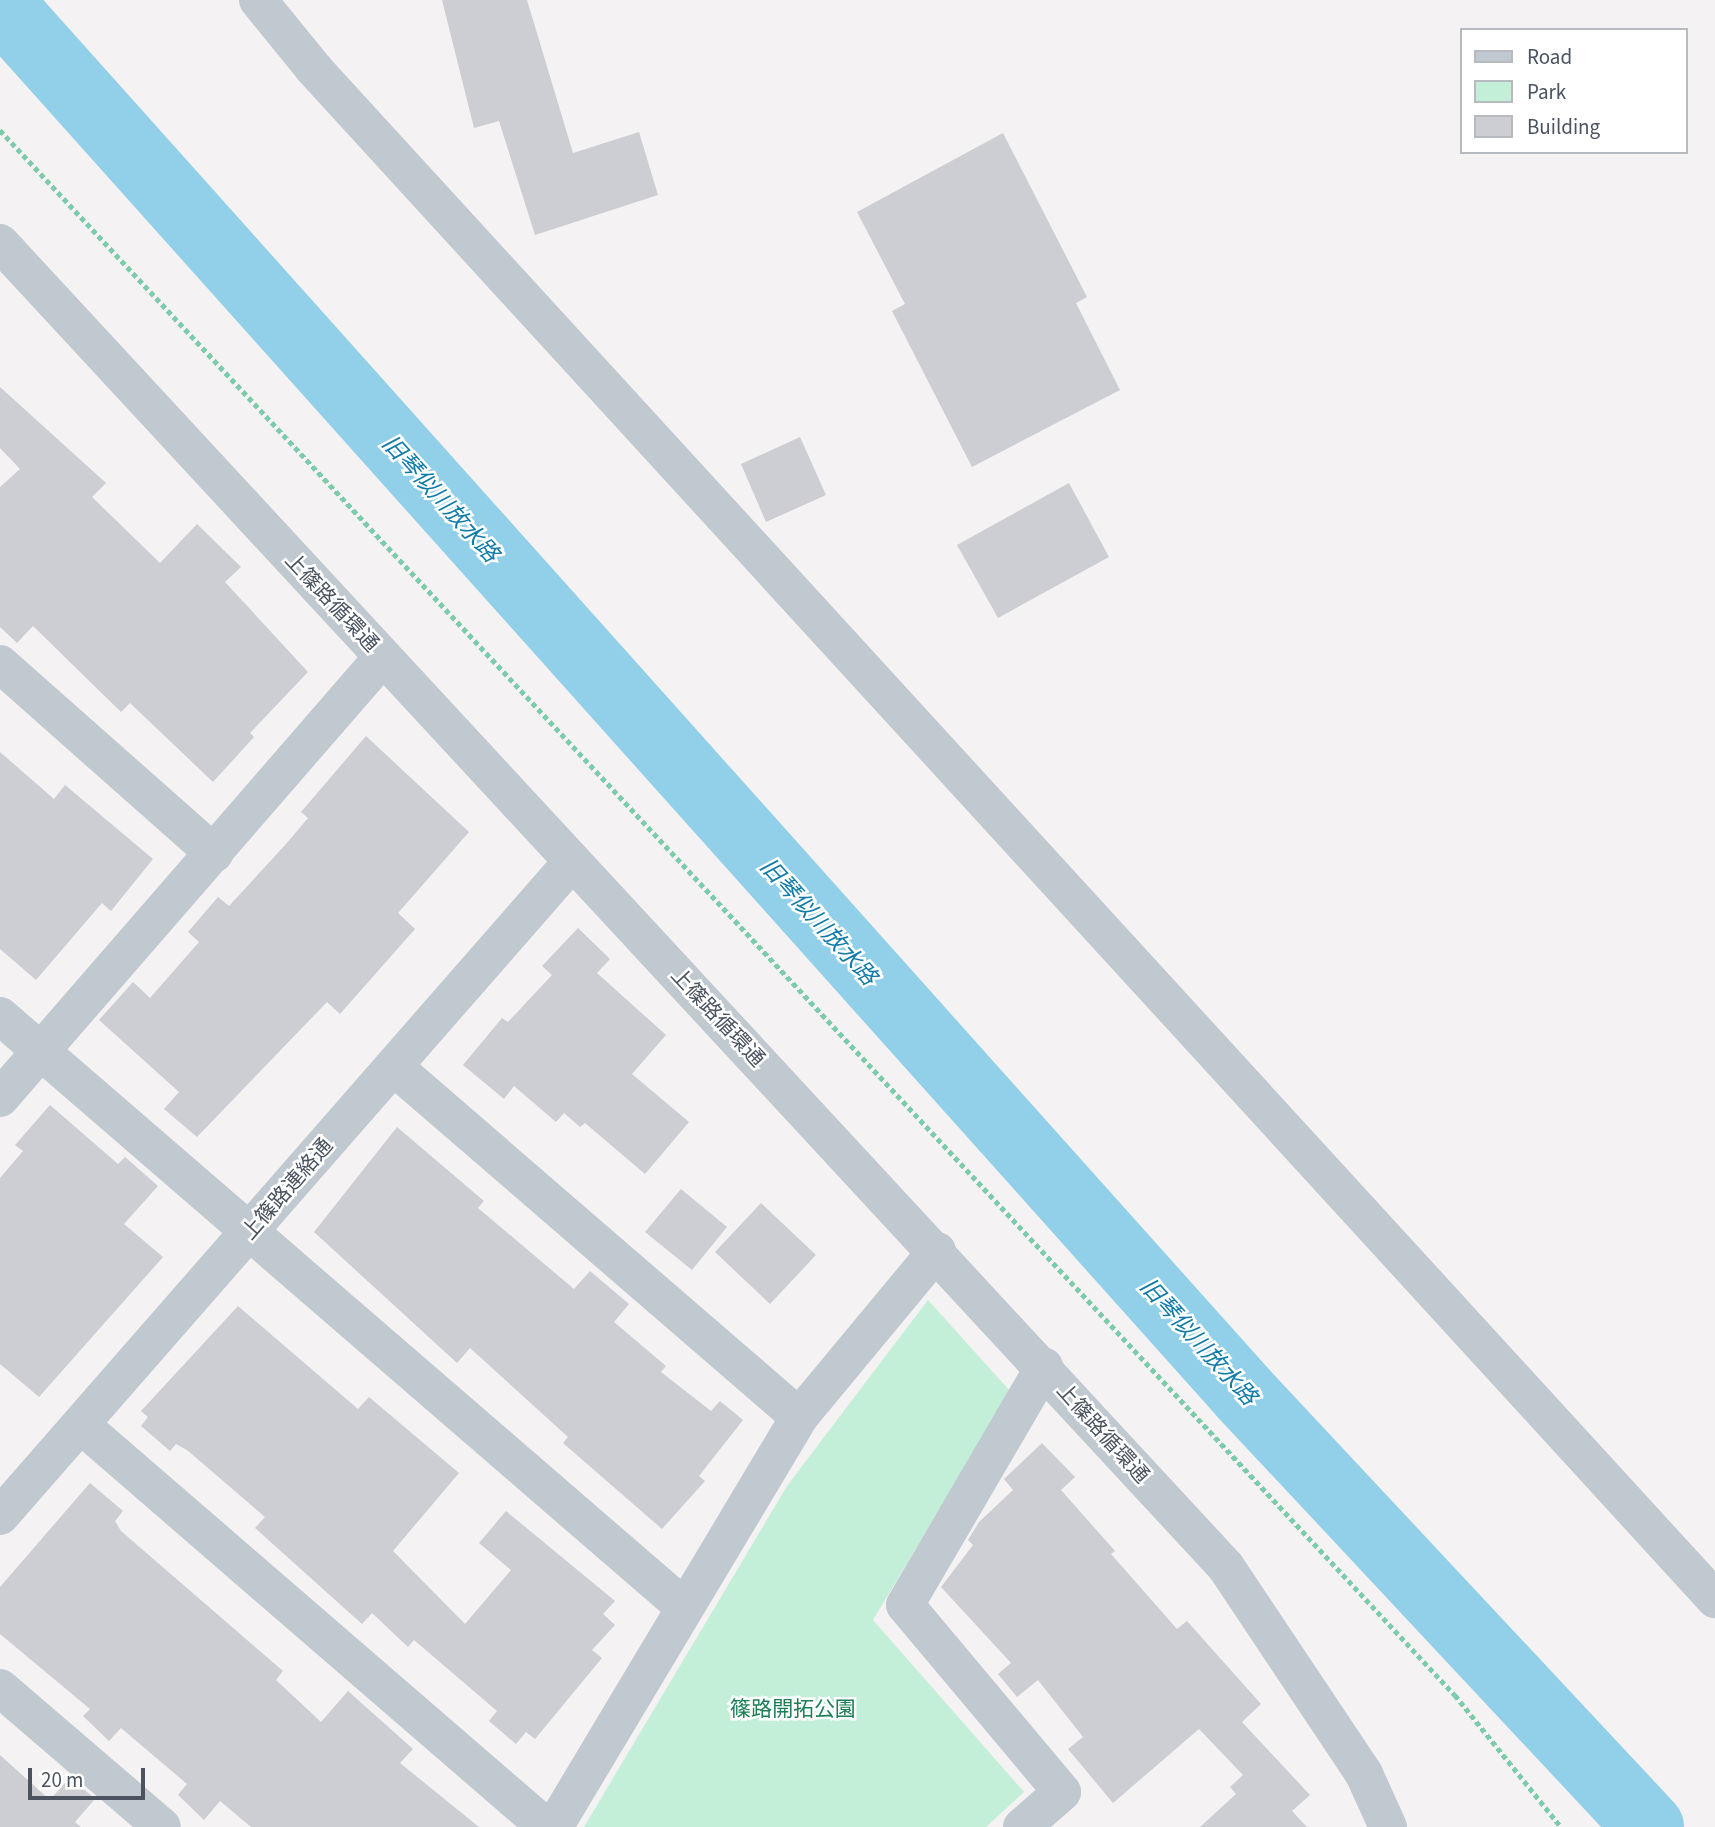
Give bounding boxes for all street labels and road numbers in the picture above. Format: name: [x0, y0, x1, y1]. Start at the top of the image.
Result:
street label: 上篠路循環通: [280, 547, 384, 657]
street label: 上篠路循環通: [666, 962, 770, 1072]
street label: 上篠路連絡通: [236, 1133, 338, 1245]
street label: 上篠路循環通: [1051, 1378, 1155, 1488]

